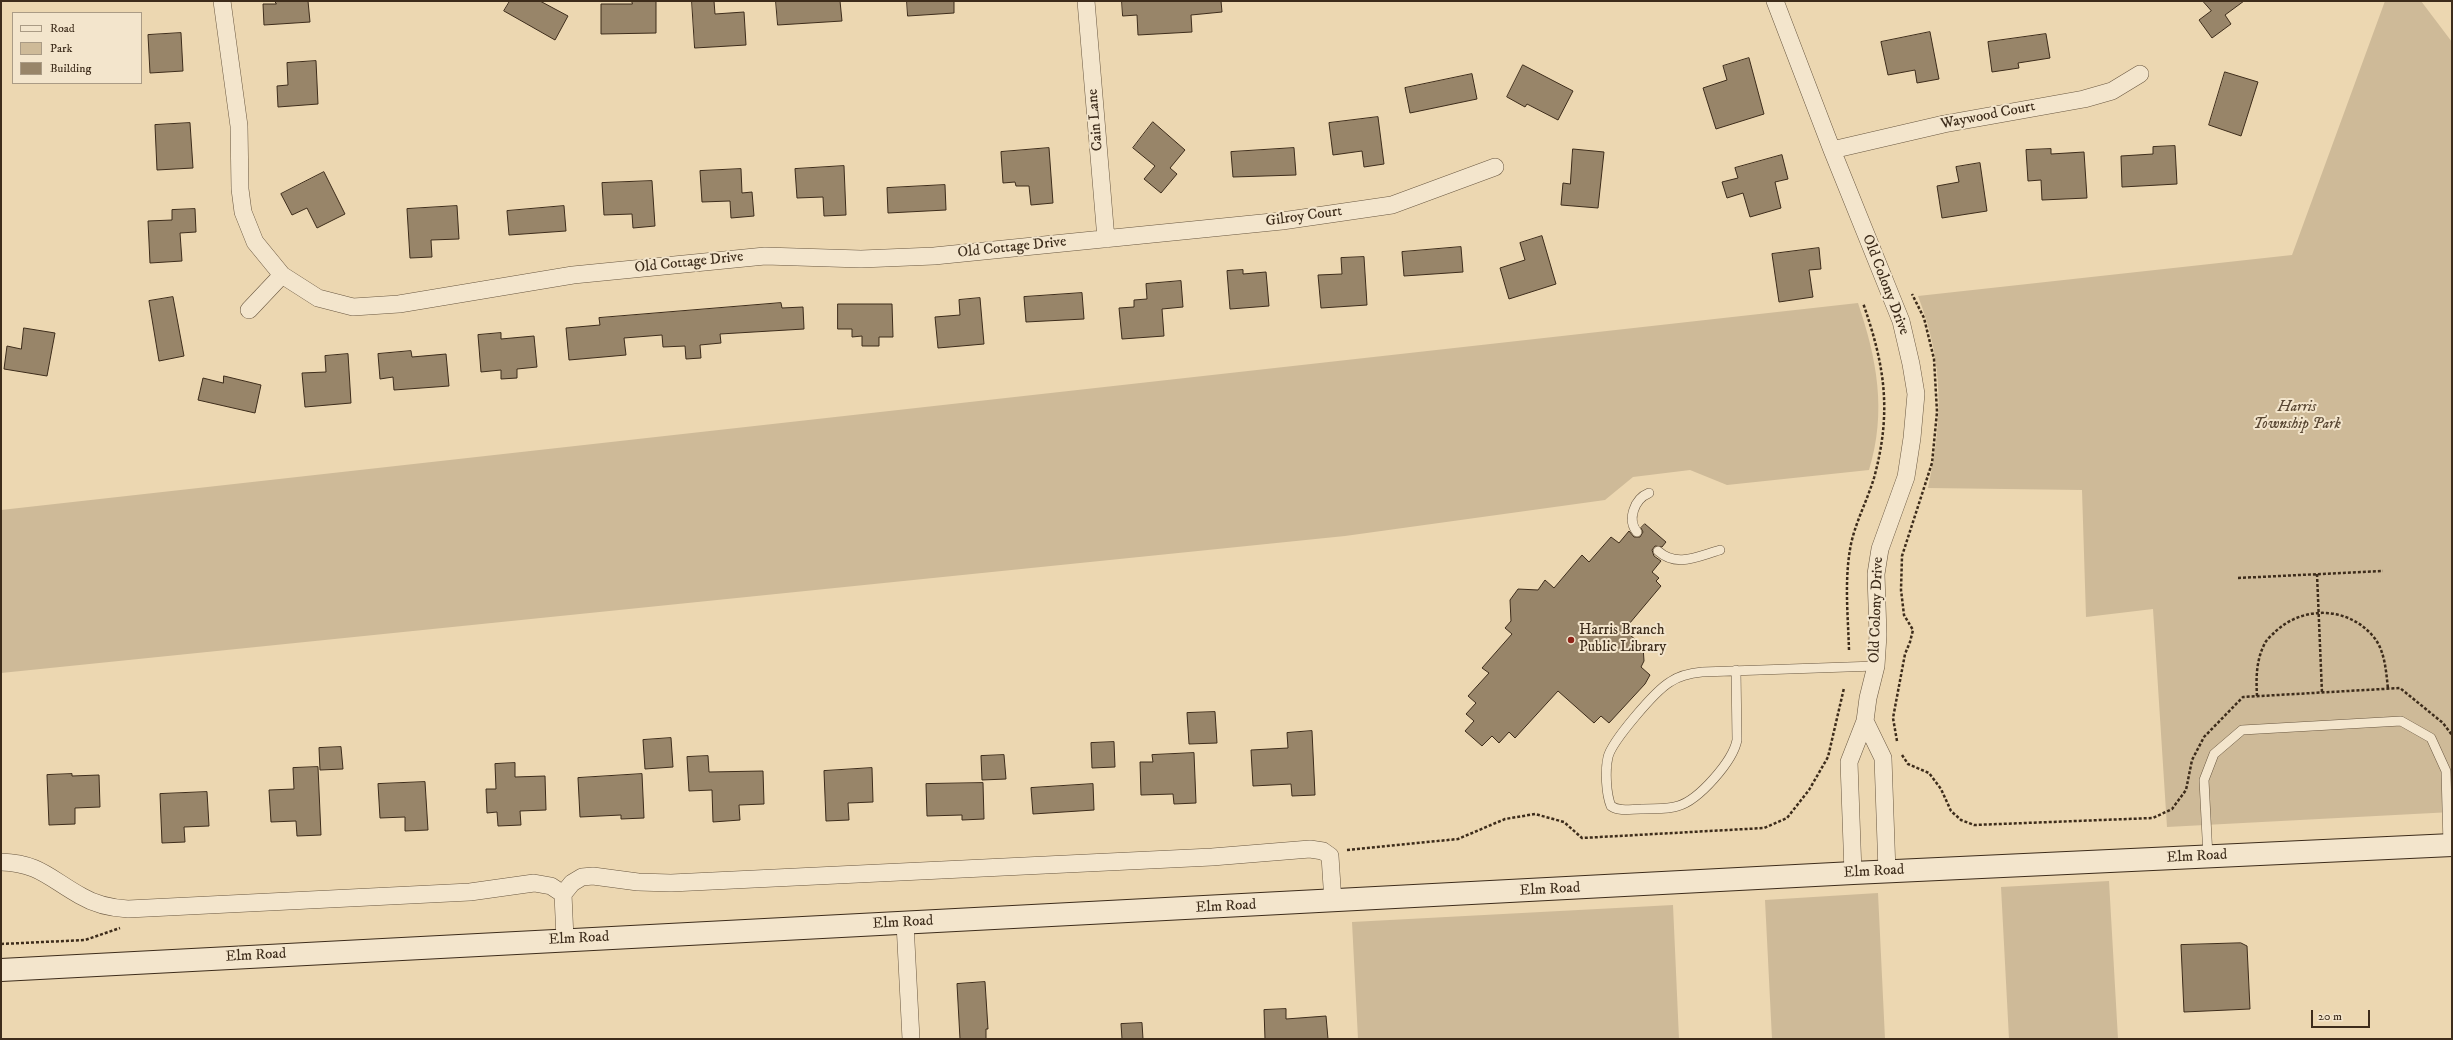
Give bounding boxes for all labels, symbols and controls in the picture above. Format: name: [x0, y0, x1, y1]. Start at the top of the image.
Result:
legend: [12, 12, 142, 84]
text: Road: [50, 21, 75, 36]
text: Park: [50, 41, 72, 56]
text: Building: [50, 61, 91, 76]
street label: Cain Lane: [1084, 88, 1108, 152]
street label: Waywood Court: [1939, 98, 2037, 134]
street label: Gilroy Court: [1265, 203, 1343, 231]
street label: Old Colony Drive: [1858, 232, 1912, 338]
street label: Old Cottage Drive: [957, 233, 1067, 263]
street label: Old Cottage Drive: [634, 248, 744, 278]
park label: Harris Township Park: [2253, 399, 2341, 434]
street label: Old Colony Drive: [1866, 557, 1888, 663]
place label: Harris Branch Public Library: [1579, 622, 1666, 657]
marker: Harris Branch Public Library: [1566, 635, 1576, 645]
street label: Elm Road: [2166, 846, 2228, 868]
street label: Elm Road: [1843, 861, 1905, 883]
street label: Elm Road: [1519, 879, 1581, 901]
street label: Elm Road: [1195, 896, 1257, 918]
street label: Elm Road: [872, 912, 934, 934]
street label: Elm Road: [548, 928, 610, 950]
street label: Elm Road: [225, 945, 287, 967]
scale bar: [2313, 1002, 2372, 1028]
text: 20 m: [2318, 1009, 2342, 1024]

